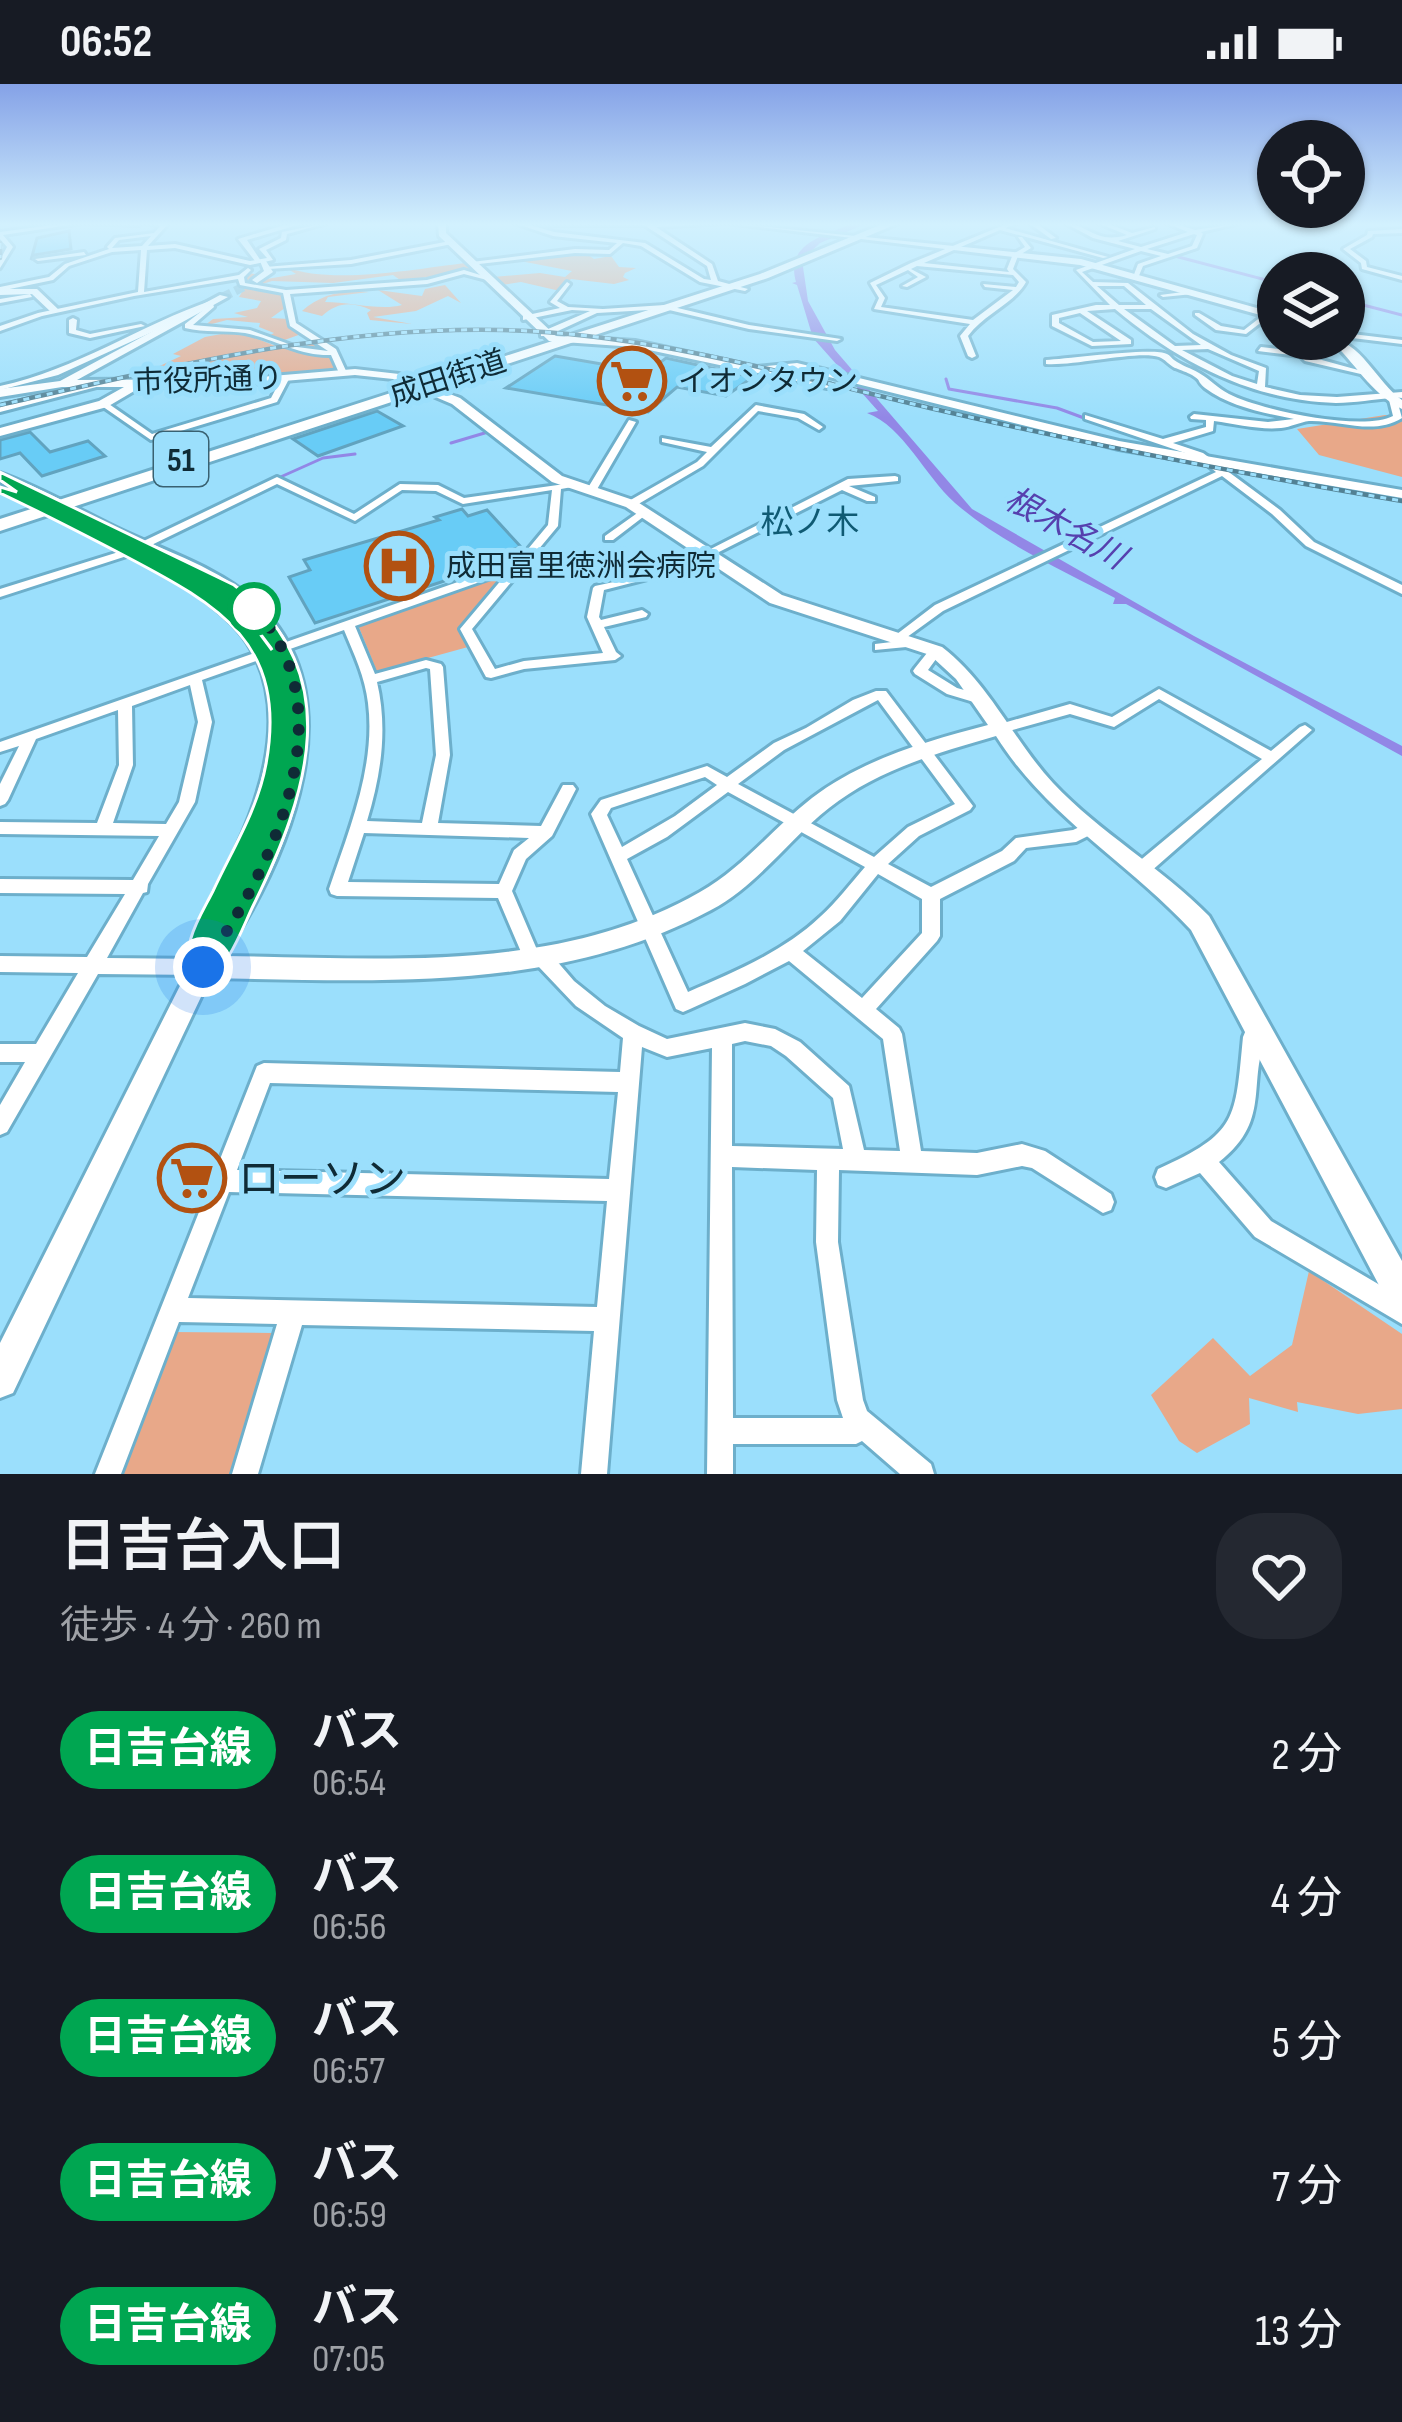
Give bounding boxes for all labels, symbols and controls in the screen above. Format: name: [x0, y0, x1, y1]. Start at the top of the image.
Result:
text: 06:52: [60, 15, 152, 70]
map controls: [1257, 120, 1365, 360]
button: locate: [1257, 120, 1365, 228]
button: layers: [1257, 252, 1365, 360]
street label: 成田街道: [386, 343, 511, 415]
supermarket icon: イオンタウン: [597, 346, 667, 416]
street label: 市役所通り: [132, 360, 284, 402]
place label: イオンタウン: [678, 364, 858, 400]
road number: 51: [154, 432, 208, 486]
water label: 根木名川: [998, 479, 1135, 580]
district label: 松ノ木: [761, 503, 860, 543]
hospital icon: 成田富里徳洲会病院: [364, 531, 434, 601]
place label: 成田富里徳洲会病院: [446, 549, 716, 585]
unlabelled marker: [229, 584, 279, 634]
your location: [173, 937, 233, 997]
supermarket icon: ローソン: [157, 1143, 227, 1213]
place label: ローソン: [238, 1155, 406, 1206]
button: heart: [1216, 1513, 1342, 1639]
text: 日吉台入口: [60, 1514, 345, 1582]
text: 徒歩 · 4 分 · 260 m: [60, 1603, 322, 1650]
text: バス: [312, 1705, 402, 1760]
text: 日吉台線: [84, 1724, 252, 1775]
text: 2 分: [1271, 1728, 1342, 1783]
text: 06:54: [312, 1760, 386, 1807]
text: バス: [312, 1849, 402, 1904]
text: 日吉台線: [84, 1868, 252, 1919]
text: 4 分: [1271, 1872, 1342, 1927]
text: 06:56: [312, 1904, 387, 1951]
text: バス: [312, 1993, 402, 2048]
text: 日吉台線: [84, 2012, 252, 2063]
text: 5 分: [1272, 2016, 1342, 2071]
text: 06:57: [312, 2048, 385, 2095]
text: バス: [312, 2137, 402, 2192]
text: 日吉台線: [84, 2156, 252, 2207]
text: 7 分: [1272, 2160, 1342, 2215]
text: 06:59: [312, 2192, 387, 2239]
text: バス: [312, 2281, 402, 2336]
text: 日吉台線: [84, 2300, 252, 2351]
text: 13 分: [1255, 2304, 1342, 2359]
text: 07:05: [312, 2336, 385, 2383]

